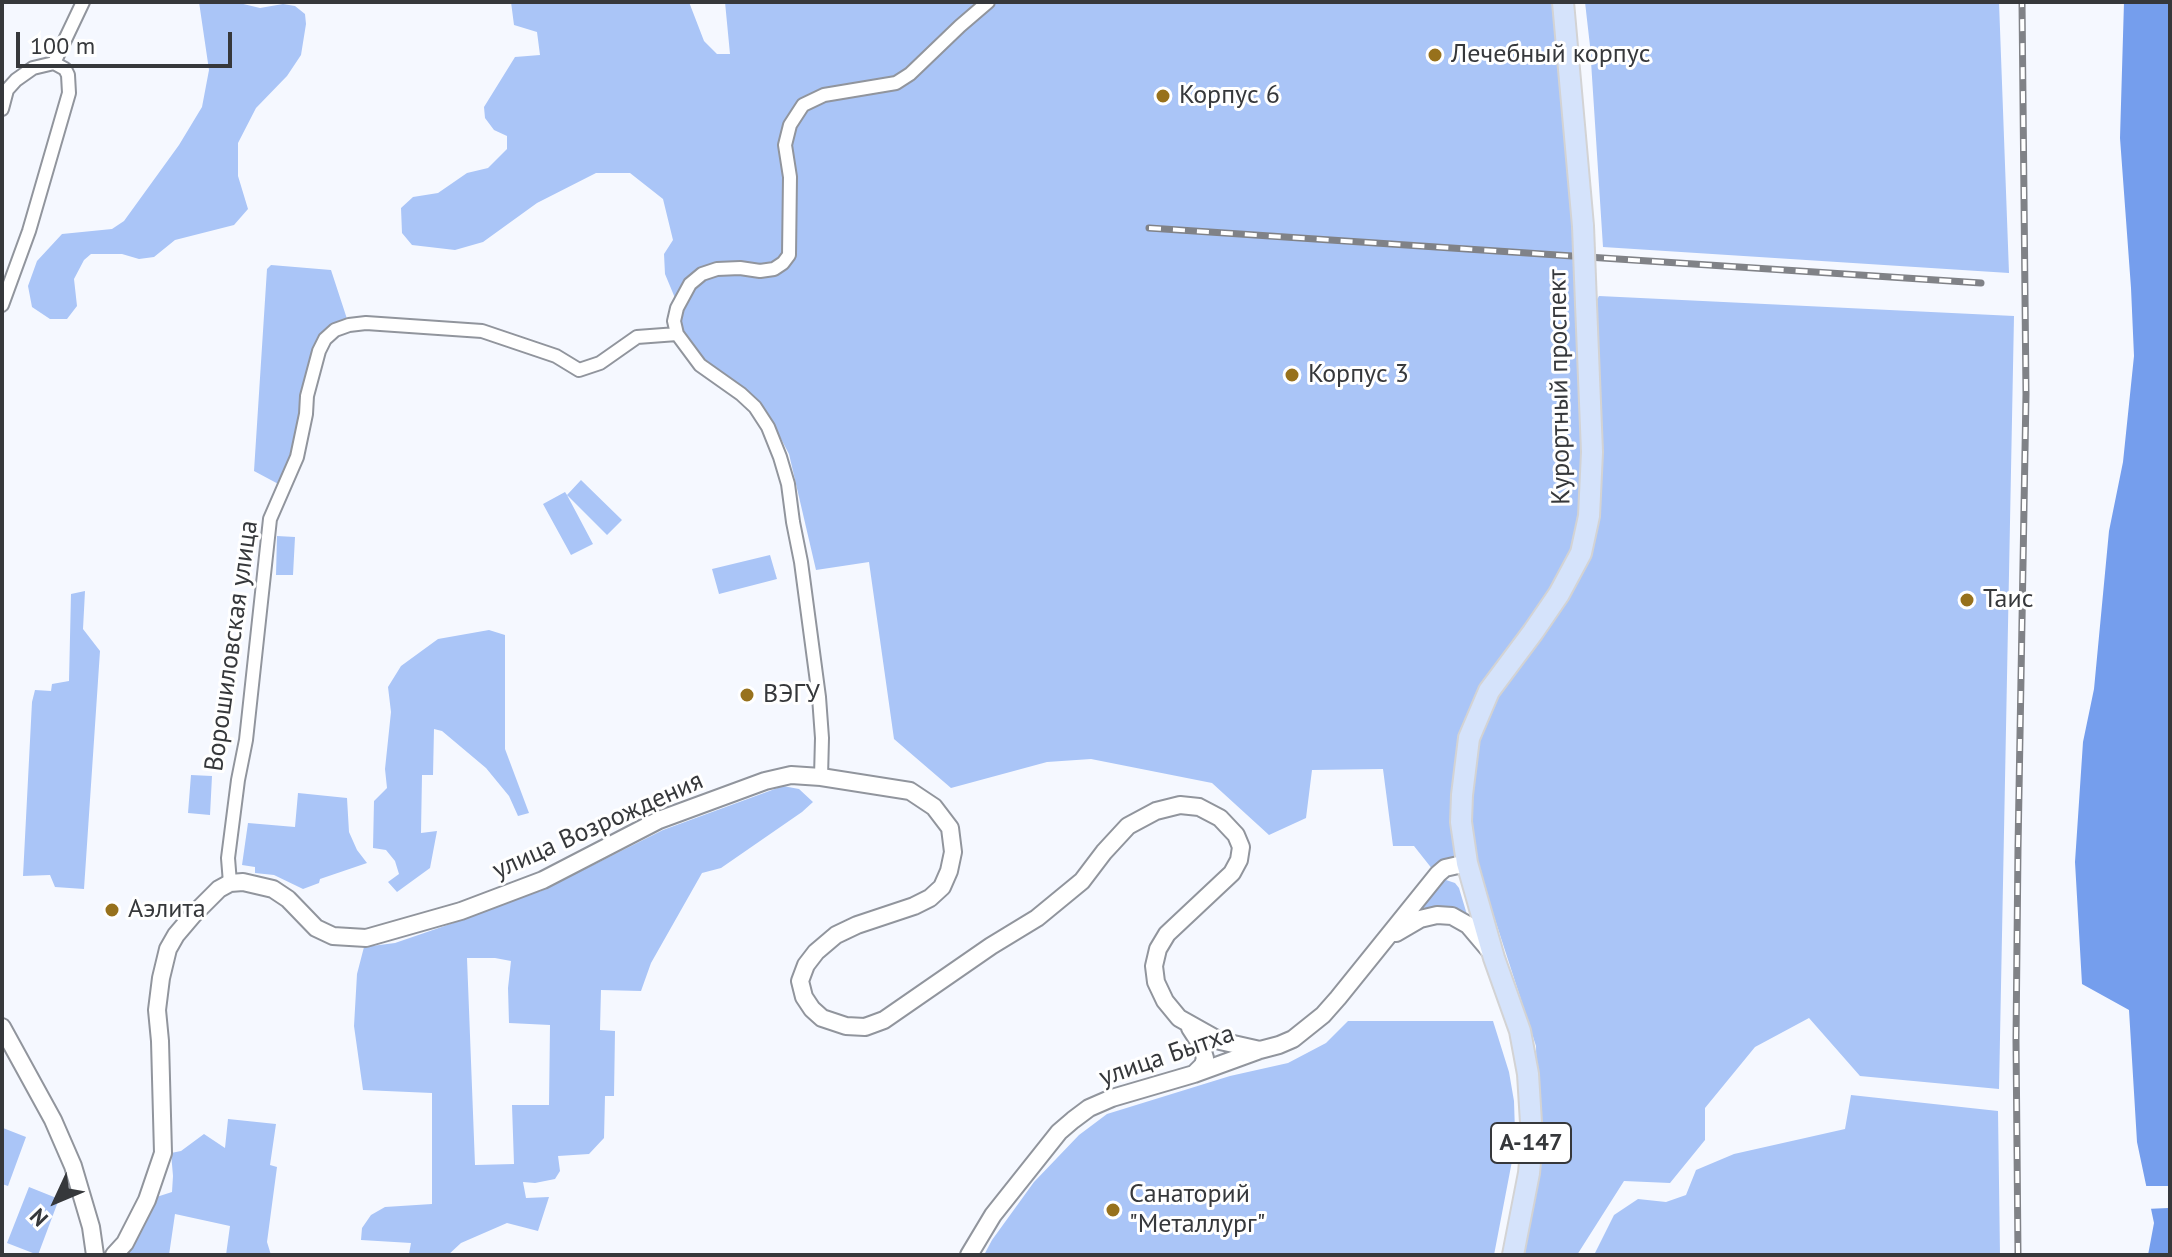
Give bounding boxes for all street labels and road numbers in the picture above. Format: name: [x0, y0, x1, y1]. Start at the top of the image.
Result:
street label: Курортный проспект: [1542, 269, 1578, 505]
street label: Ворошиловская улица: [199, 519, 265, 773]
street label: улица Возрождения: [488, 766, 708, 886]
street label: улица Бытха: [1095, 1018, 1239, 1094]
road number: А-147: [1491, 1123, 1571, 1163]

